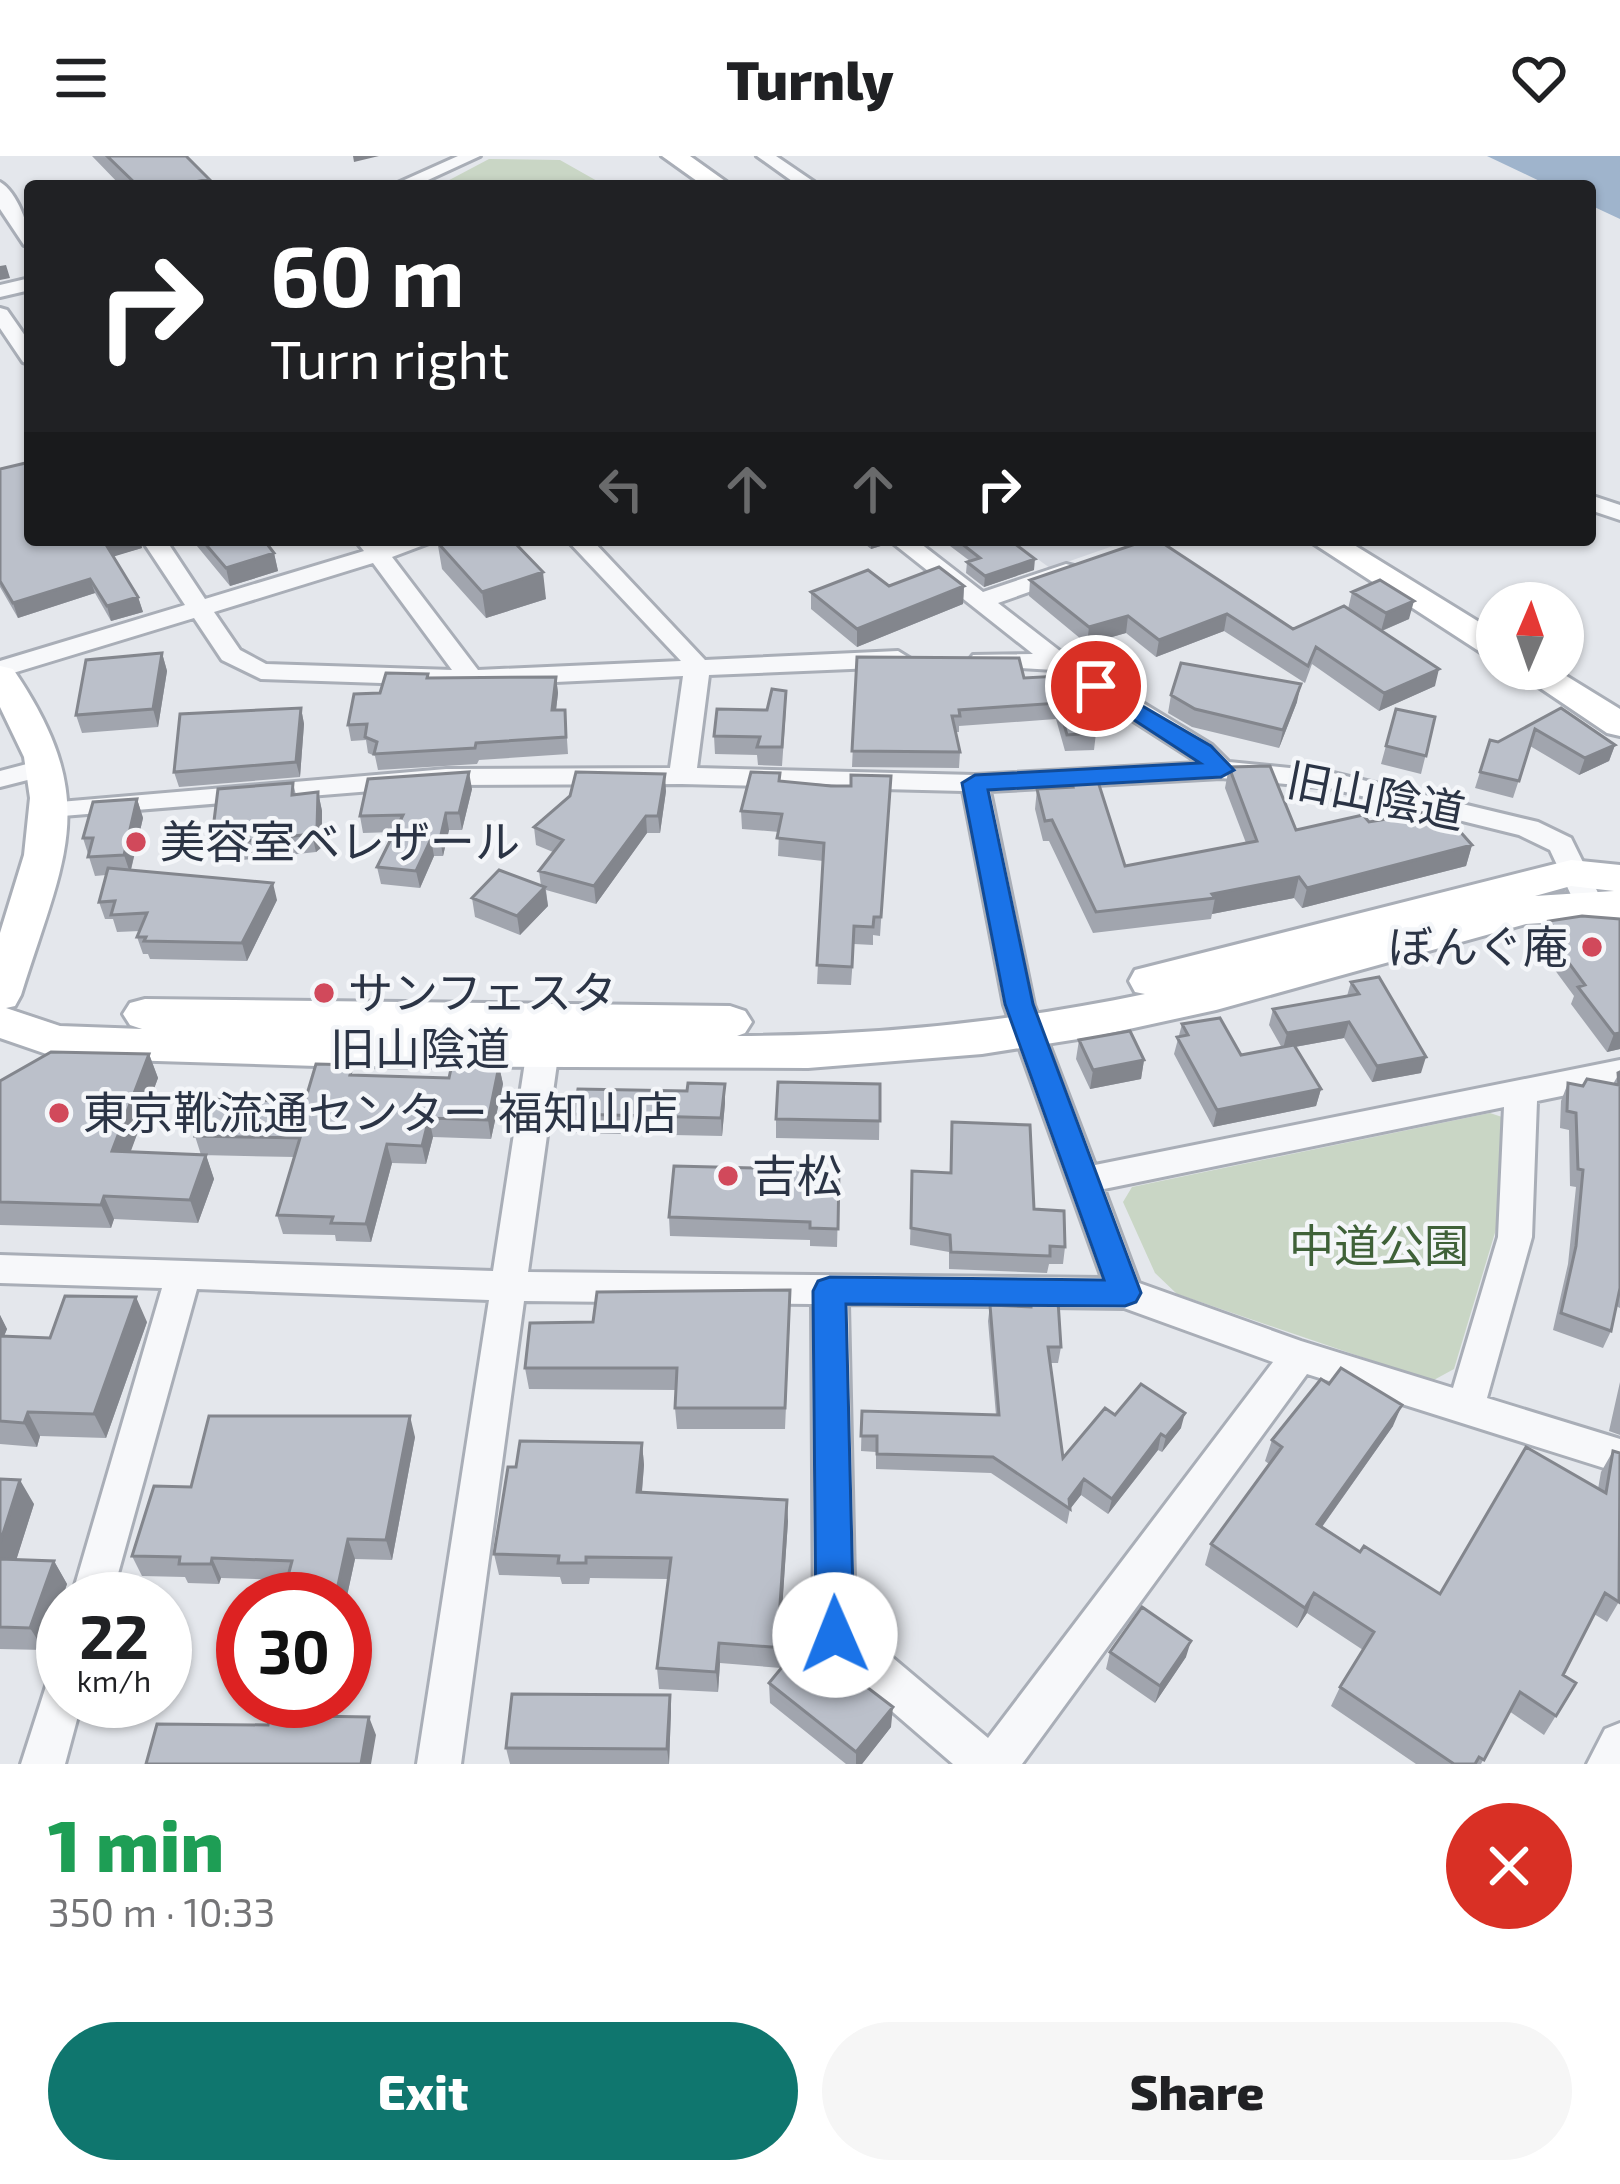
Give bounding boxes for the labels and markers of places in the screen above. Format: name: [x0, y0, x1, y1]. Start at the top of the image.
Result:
pin: [1045, 635, 1147, 737]
place label: 美容室ベレザール: [160, 813, 520, 867]
marker: 美容室ベレザール: [123, 829, 149, 855]
place label: ぼんぐ庵: [1388, 918, 1568, 972]
marker: ぼんぐ庵: [1579, 934, 1605, 960]
place label: サンフェスタ: [348, 964, 617, 1018]
marker: サンフェスタ: [311, 980, 337, 1006]
place label: 東京靴流通センター 福知山店: [83, 1084, 678, 1138]
marker: 東京靴流通センター 福知山店: [46, 1100, 72, 1126]
place label: 吉松: [752, 1147, 842, 1201]
marker: 吉松: [715, 1163, 741, 1189]

